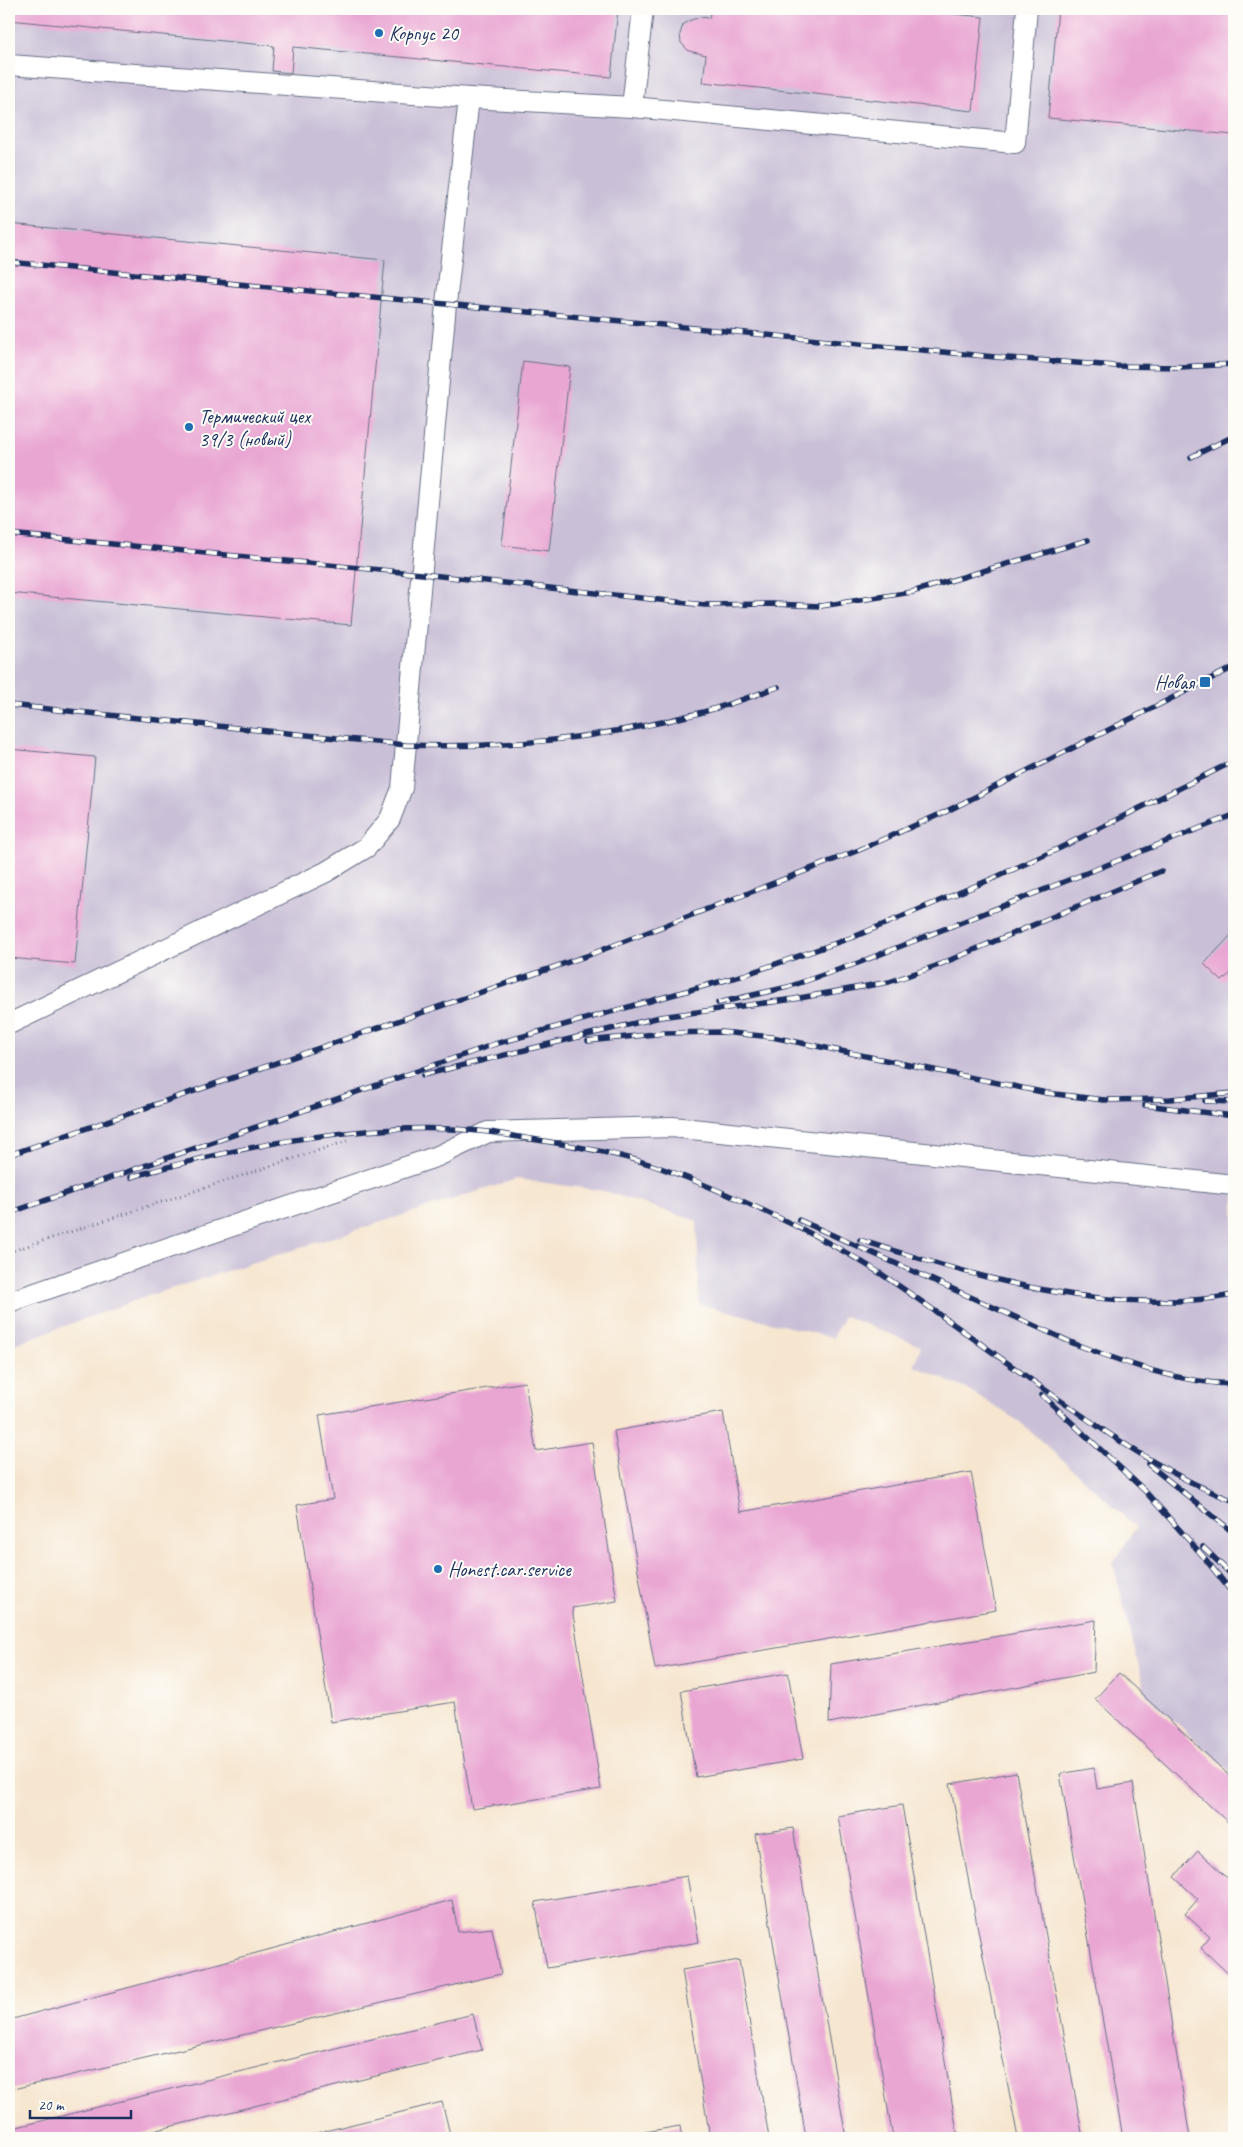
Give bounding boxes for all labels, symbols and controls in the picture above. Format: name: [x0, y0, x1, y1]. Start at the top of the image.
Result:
place label: Корпус 20: [389, 21, 460, 46]
marker: Корпус 20: [373, 27, 385, 39]
place label: Термический цех 39/3 (новый): [199, 404, 312, 452]
marker: Термический цех 39/3 (новый): [183, 421, 195, 433]
place label: Новая: [1155, 670, 1196, 695]
marker: Новая: [1198, 675, 1212, 689]
place label: Honest.car.service: [448, 1557, 572, 1582]
marker: Honest.car.service: [432, 1563, 444, 1575]
scale bar: [30, 2087, 131, 2119]
text: 20 m: [38, 2096, 65, 2115]

